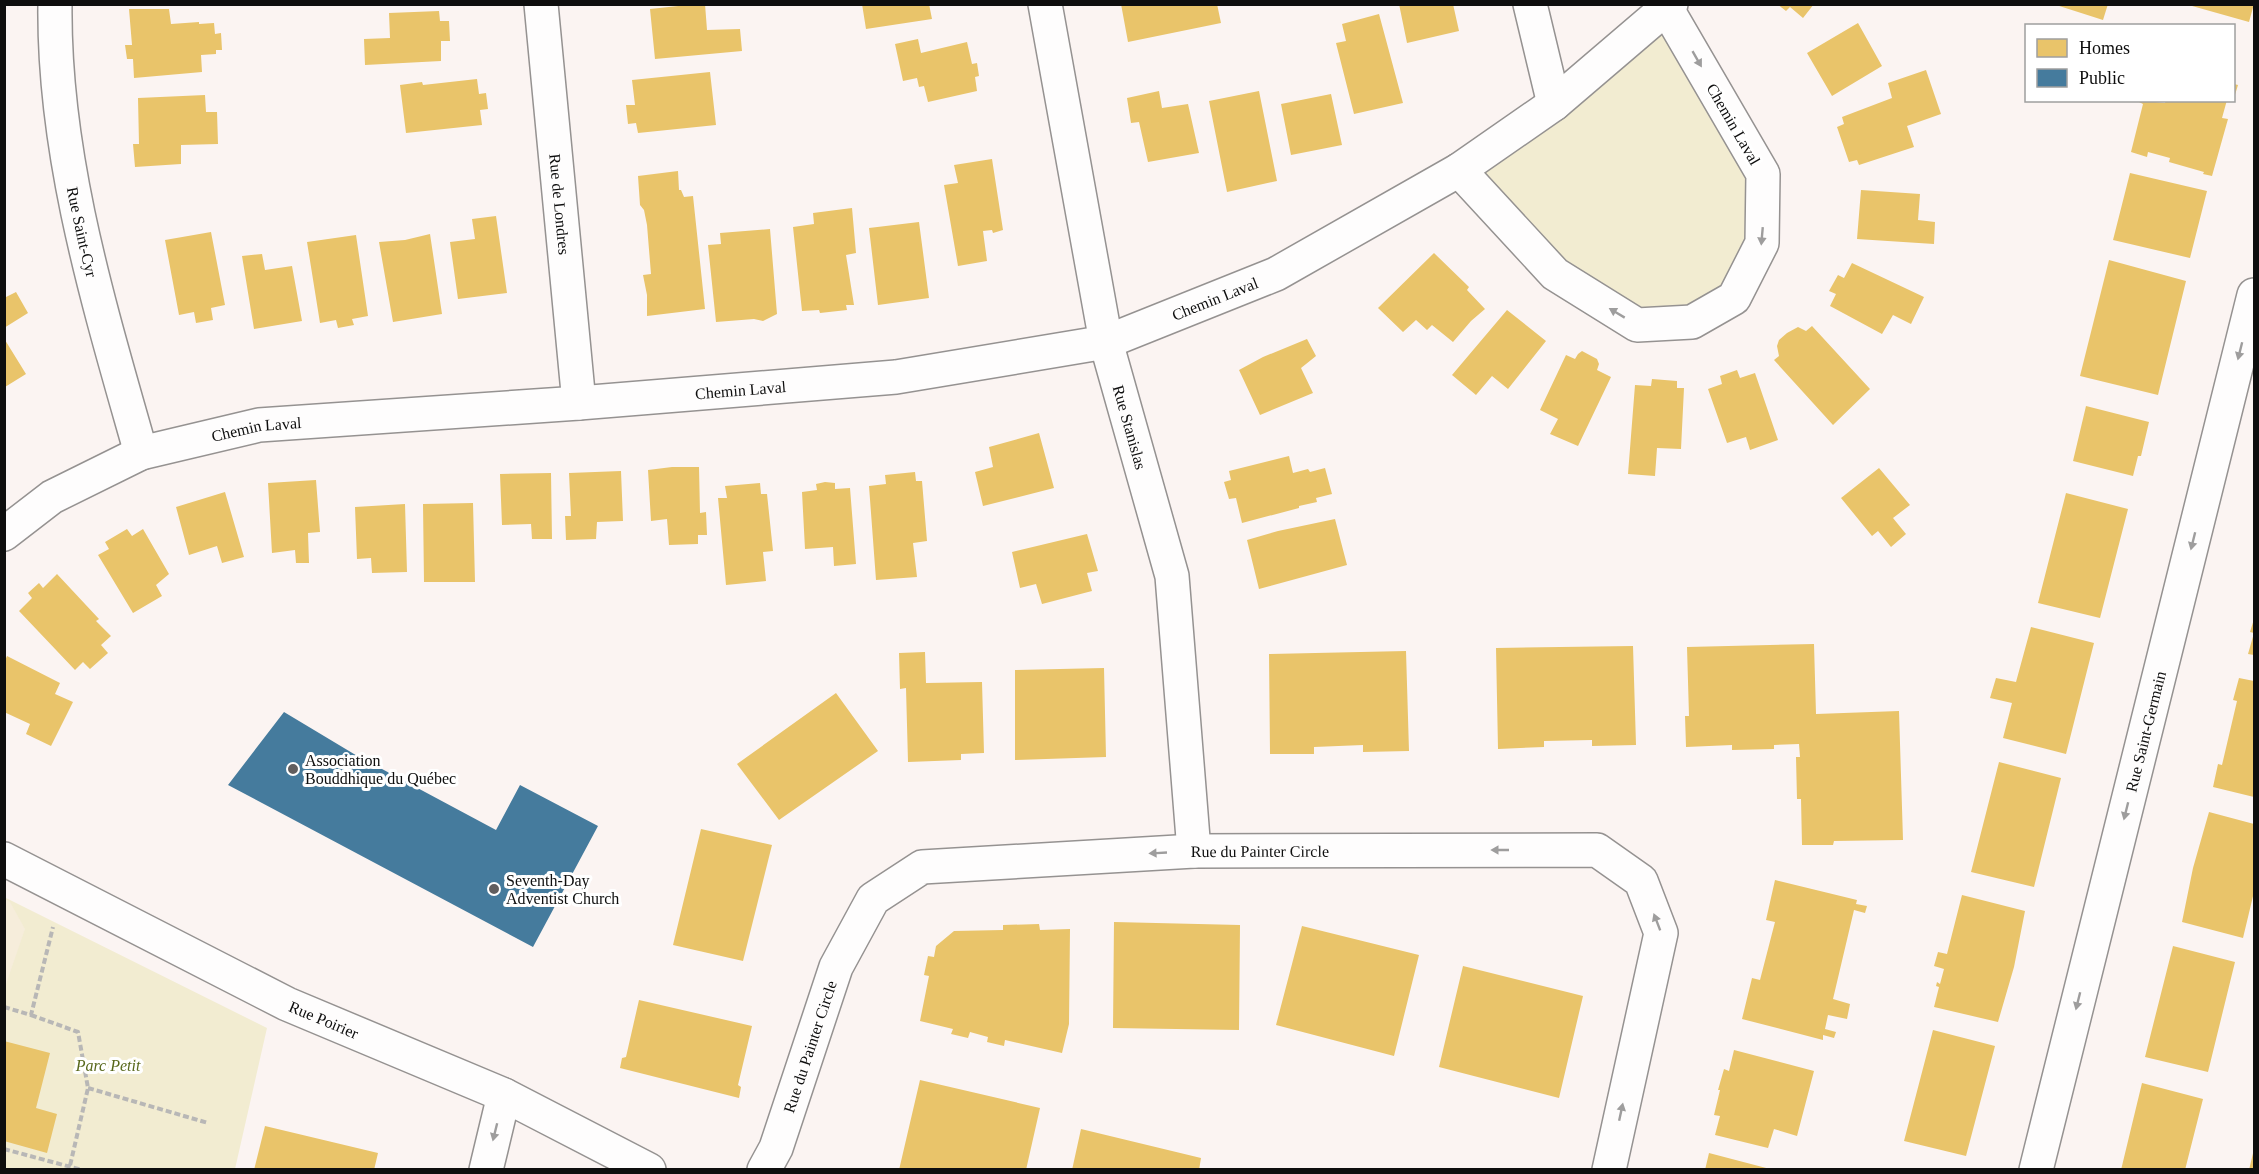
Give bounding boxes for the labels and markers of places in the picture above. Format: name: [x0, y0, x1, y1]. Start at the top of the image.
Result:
place label: Association Bouddhique du Québec: [305, 752, 456, 788]
marker: Association Bouddhique du Québec: [286, 762, 300, 776]
place label: Seventh-Day Adventist Church: [506, 872, 619, 907]
marker: Seventh-Day Adventist Church: [487, 882, 501, 896]

